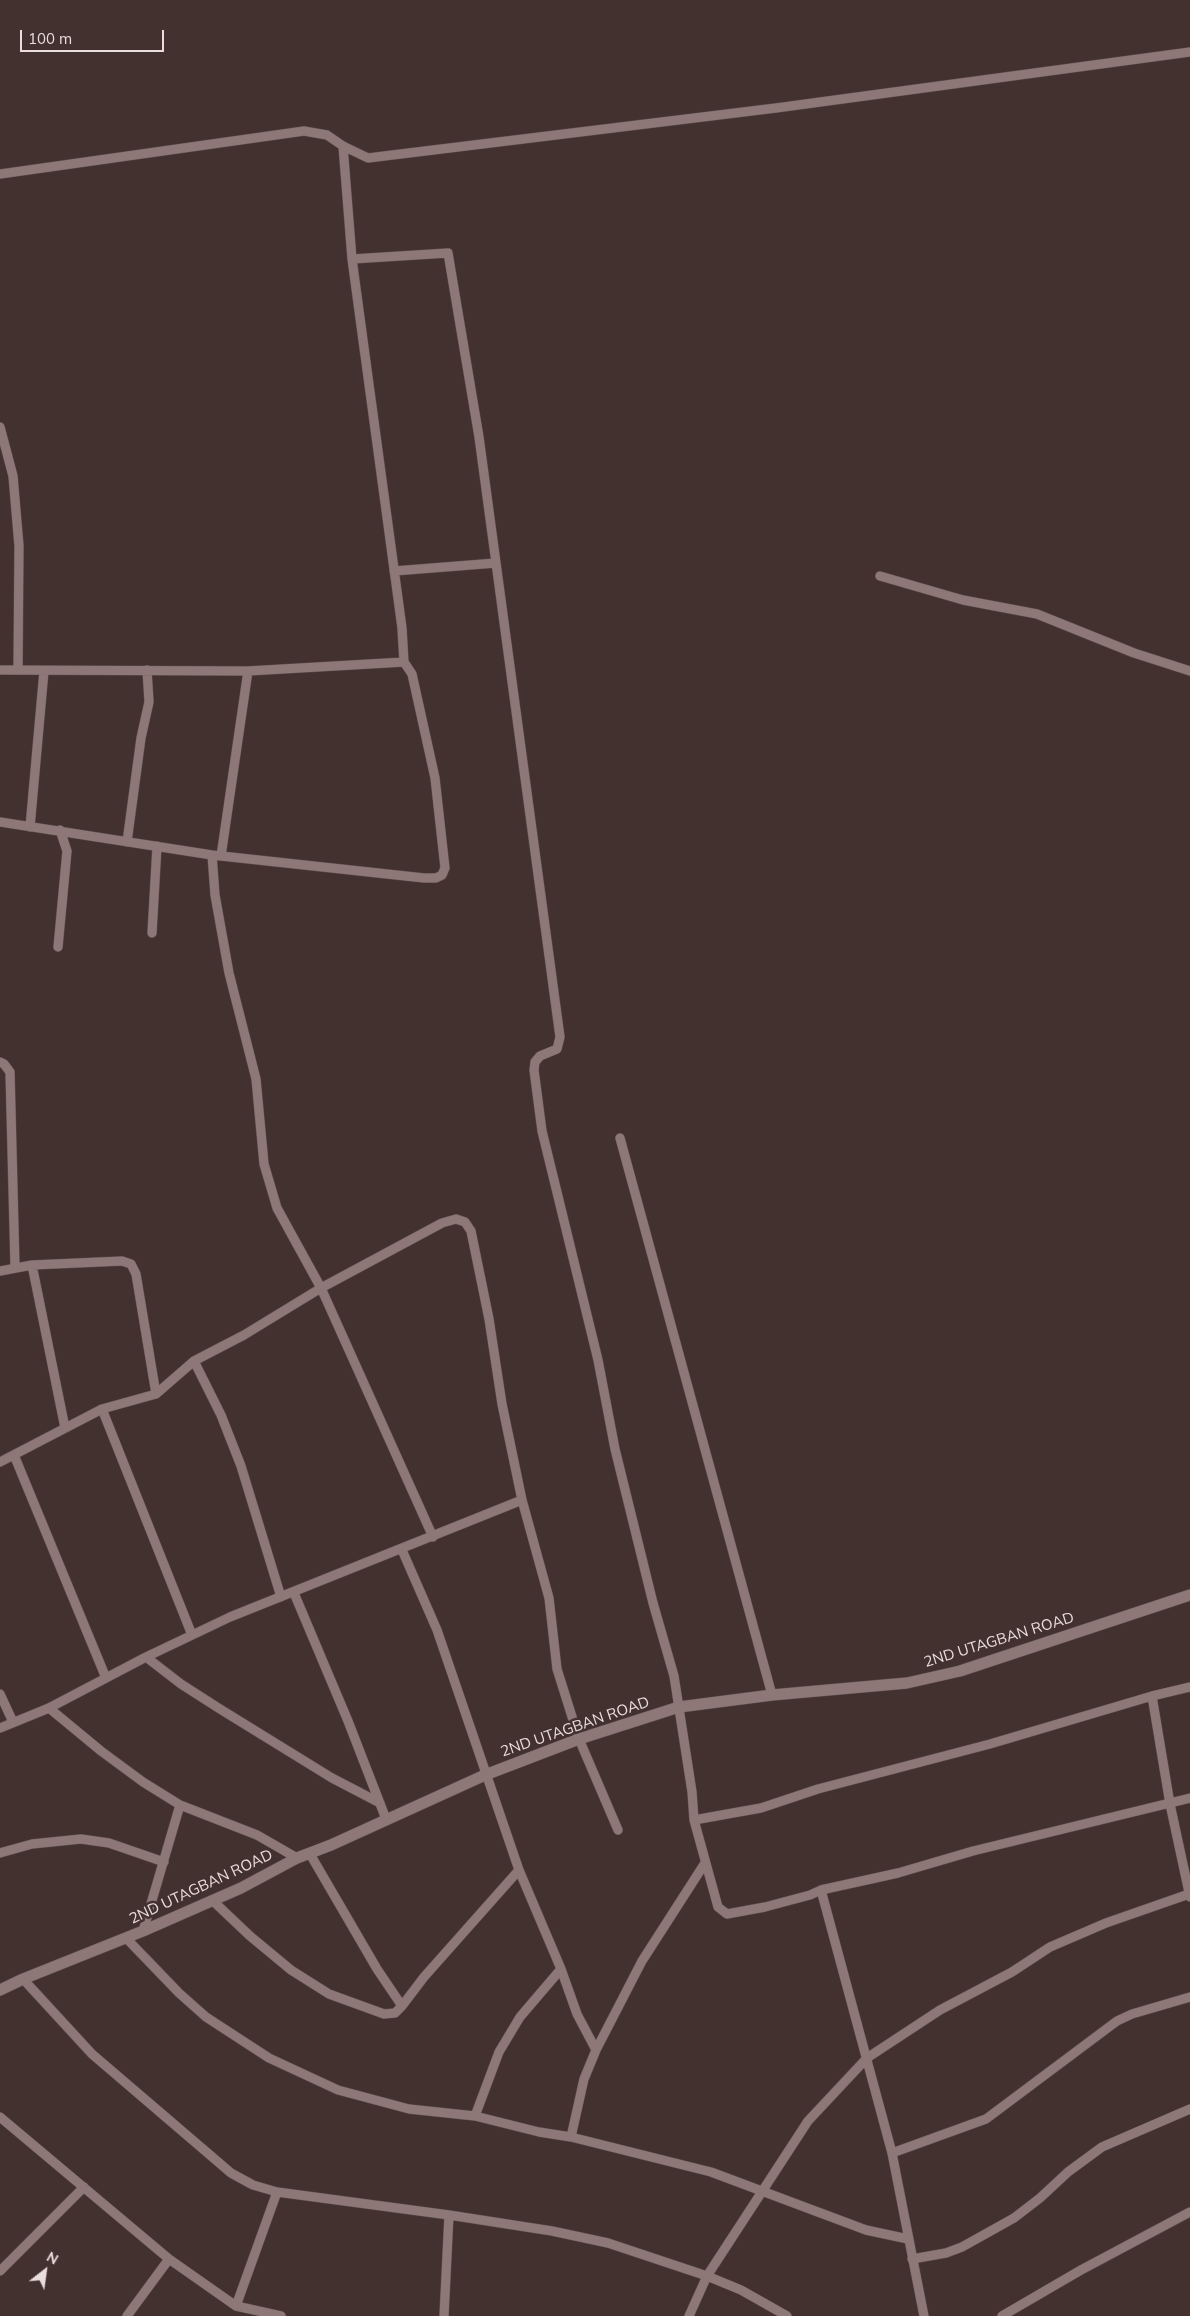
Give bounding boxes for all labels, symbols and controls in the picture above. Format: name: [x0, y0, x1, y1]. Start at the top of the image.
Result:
scale bar: [22, 20, 166, 52]
text: 100 m: [28, 29, 72, 48]
street label: 2ND UTAGBAN ROAD: [922, 1609, 1076, 1671]
street label: 2ND UTAGBAN ROAD: [498, 1693, 652, 1761]
street label: 2ND UTAGBAN ROAD: [126, 1846, 276, 1928]
north arrow: [20, 2246, 70, 2296]
text: N: [43, 2248, 62, 2268]

